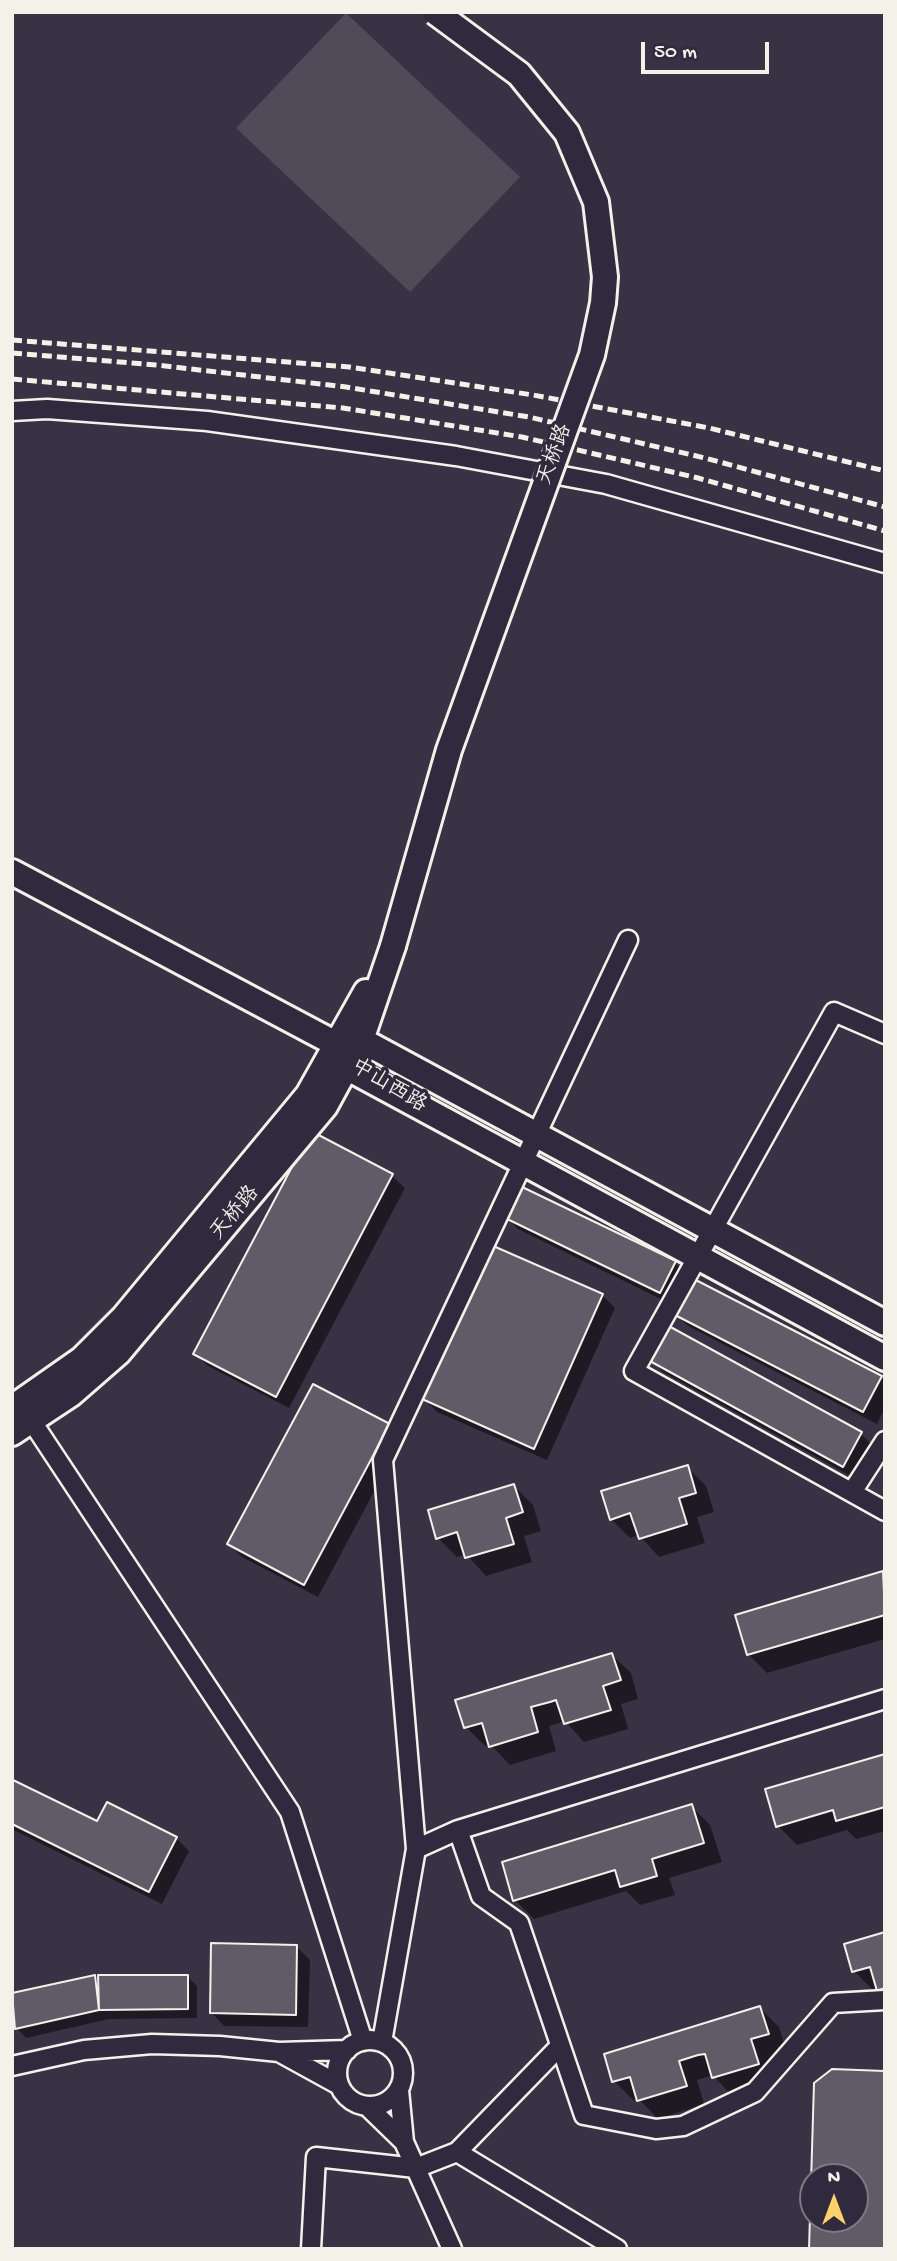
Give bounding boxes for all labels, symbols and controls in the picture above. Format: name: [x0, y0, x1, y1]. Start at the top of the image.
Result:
scale bar: [645, 28, 773, 72]
text: 50 m: [654, 41, 697, 66]
street label: 天桥路: [533, 421, 579, 489]
street label: 中山西路: [346, 1055, 430, 1119]
street label: 天桥路: [206, 1182, 266, 1246]
north arrow: [799, 2163, 869, 2233]
text: N: [828, 2167, 840, 2190]

